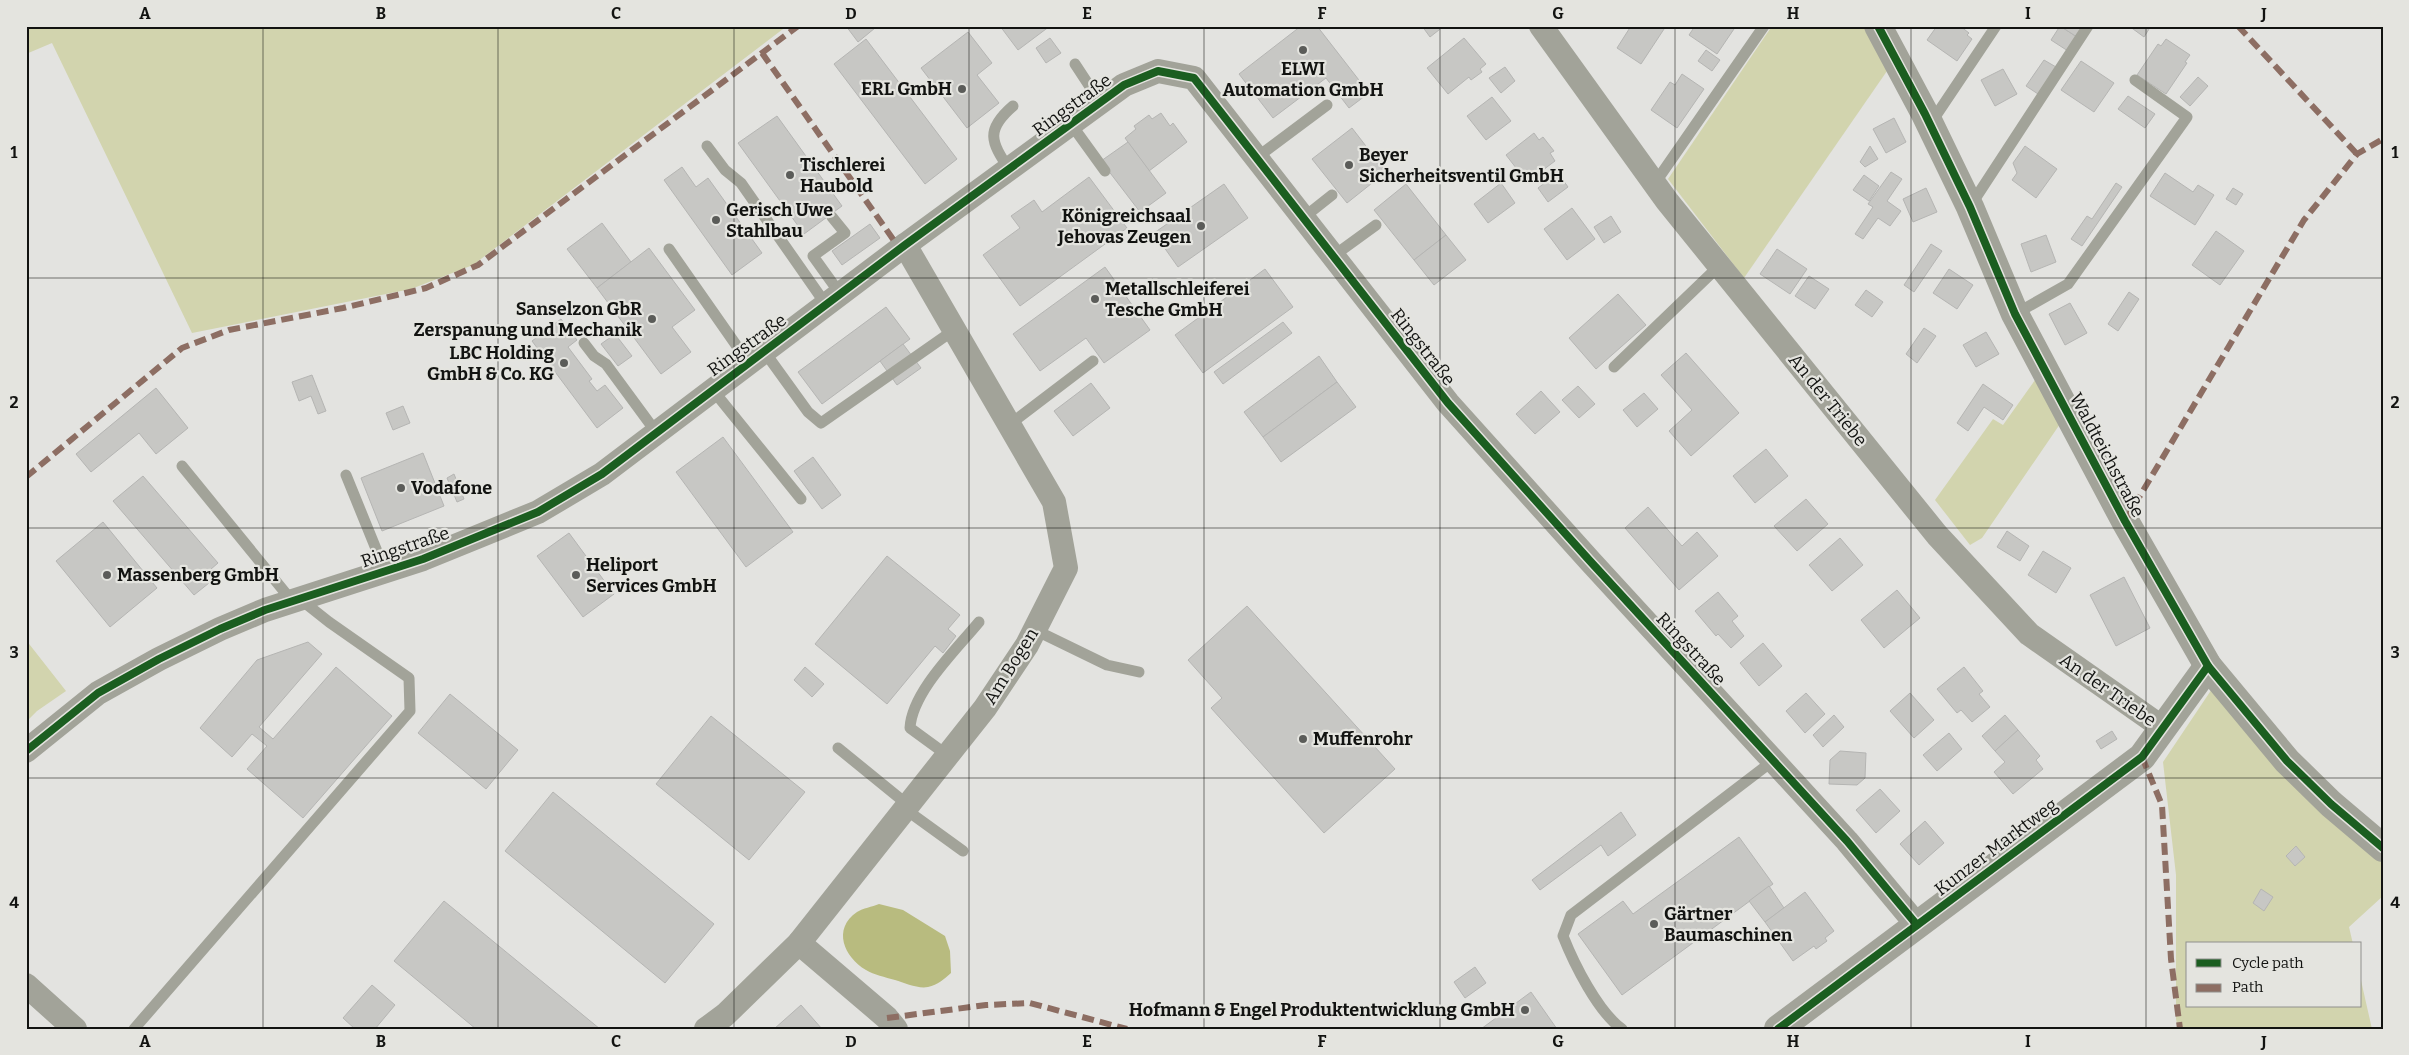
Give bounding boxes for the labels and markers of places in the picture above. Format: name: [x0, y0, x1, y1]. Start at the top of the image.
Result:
marker: ELWI Automation GmbH: [1297, 44, 1309, 56]
place label: ELWI Automation GmbH: [1222, 58, 1384, 101]
place label: ERL GmbH: [861, 78, 952, 100]
marker: ERL GmbH: [956, 83, 968, 95]
place label: Beyer Sicherheitsventil GmbH: [1359, 144, 1564, 187]
place label: Tischlerei Haubold: [800, 154, 885, 197]
marker: Beyer Sicherheitsventil GmbH: [1343, 159, 1355, 171]
marker: Tischlerei Haubold: [784, 169, 796, 181]
place label: Gerisch Uwe Stahlbau: [726, 199, 833, 242]
place label: Königreichsaal Jehovas Zeugen: [1057, 205, 1191, 248]
marker: Gerisch Uwe Stahlbau: [710, 214, 722, 226]
marker: Königreichsaal Jehovas Zeugen: [1195, 220, 1207, 232]
place label: Metallschleiferei Tesche GmbH: [1105, 278, 1250, 321]
marker: Metallschleiferei Tesche GmbH: [1089, 293, 1101, 305]
place label: Sanselzon GbR Zerspanung und Mechanik: [414, 298, 642, 341]
marker: Sanselzon GbR Zerspanung und Mechanik: [646, 313, 658, 325]
place label: LBC Holding GmbH & Co. KG: [427, 342, 555, 385]
marker: LBC Holding GmbH & Co. KG: [558, 357, 570, 369]
place label: Vodafone: [411, 477, 492, 499]
marker: Vodafone: [395, 482, 407, 494]
place label: Heliport Services GmbH: [586, 554, 717, 597]
place label: Massenberg GmbH: [117, 564, 279, 586]
marker: Massenberg GmbH: [101, 569, 113, 581]
marker: Heliport Services GmbH: [570, 569, 582, 581]
place label: Muffenrohr: [1313, 728, 1413, 750]
marker: Muffenrohr: [1297, 733, 1309, 745]
place label: Gärtner Baumaschinen: [1664, 903, 1793, 946]
marker: Gärtner Baumaschinen: [1648, 918, 1660, 930]
place label: Hofmann & Engel Produktentwicklung GmbH: [1129, 999, 1515, 1021]
marker: Hofmann & Engel Produktentwicklung GmbH: [1519, 1004, 1531, 1016]

